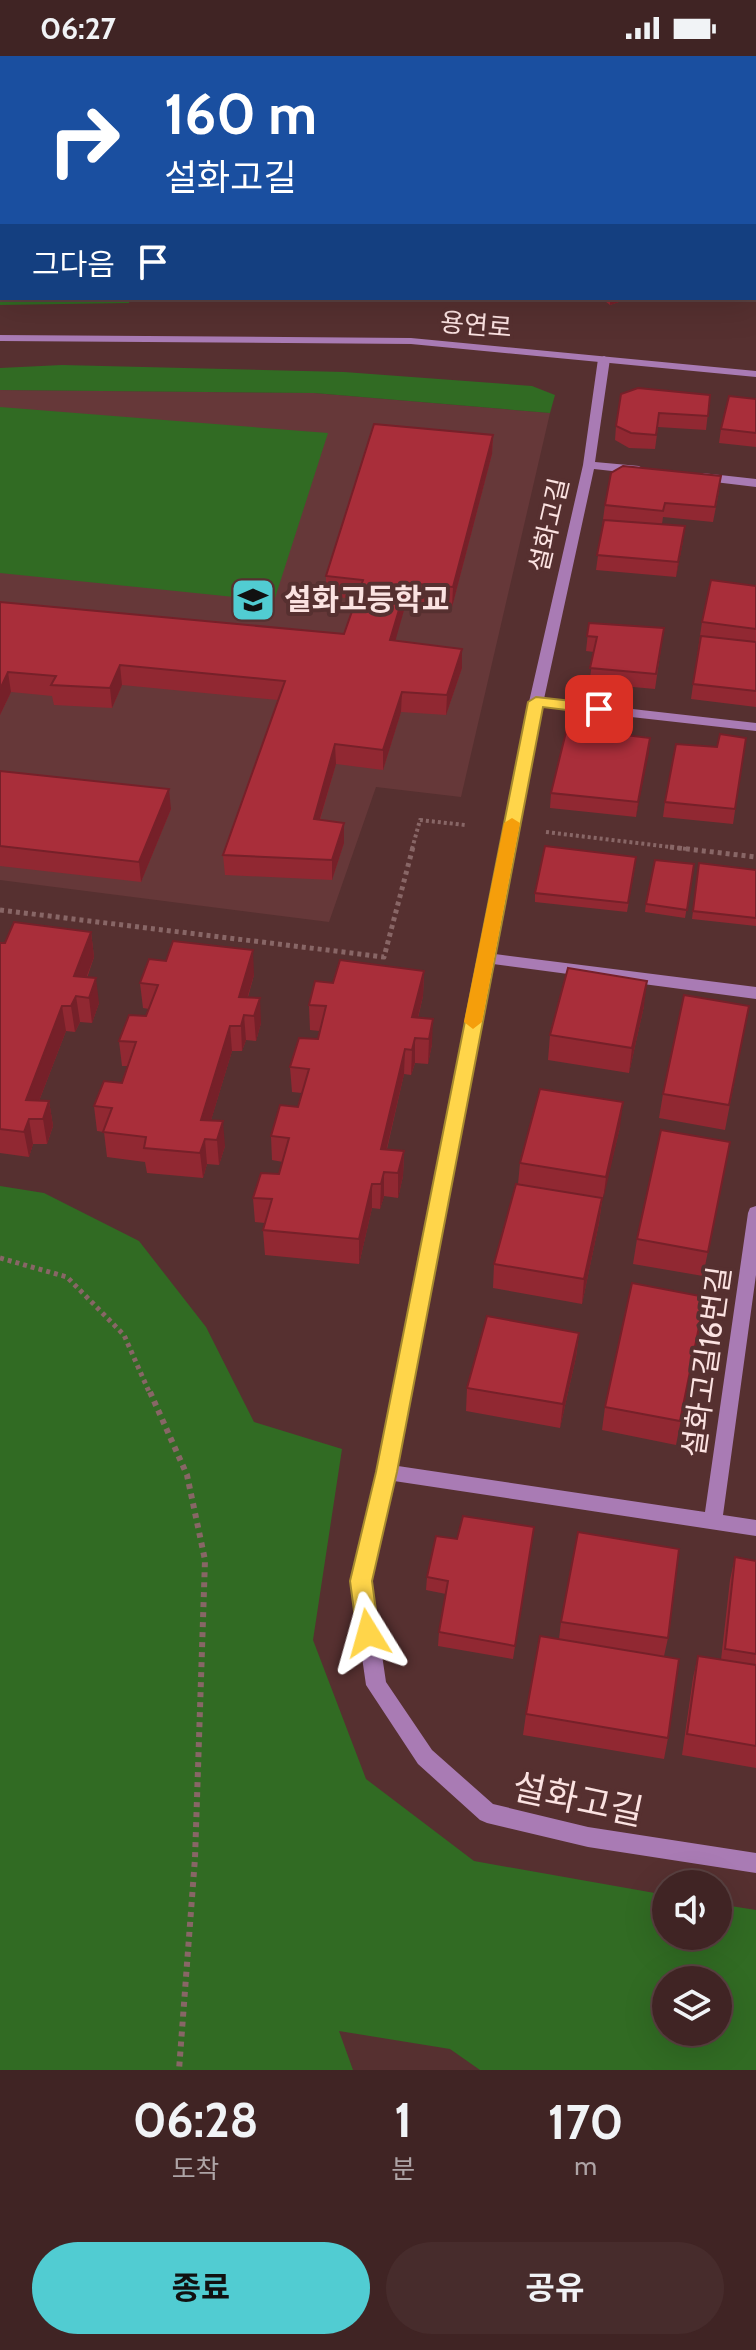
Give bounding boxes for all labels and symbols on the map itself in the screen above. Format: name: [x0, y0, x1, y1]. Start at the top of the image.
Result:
street label: 용연로: [439, 306, 513, 344]
street label: 설화고길: [523, 475, 575, 575]
school or university icon: 설화고등학교: [229, 576, 277, 624]
place label: 설화고등학교: [284, 581, 450, 618]
pin: [565, 675, 633, 743]
street label: 설화고길16번길: [675, 1264, 738, 1460]
position arrow: [326, 1591, 410, 1675]
street label: 설화고길: [509, 1764, 647, 1834]

